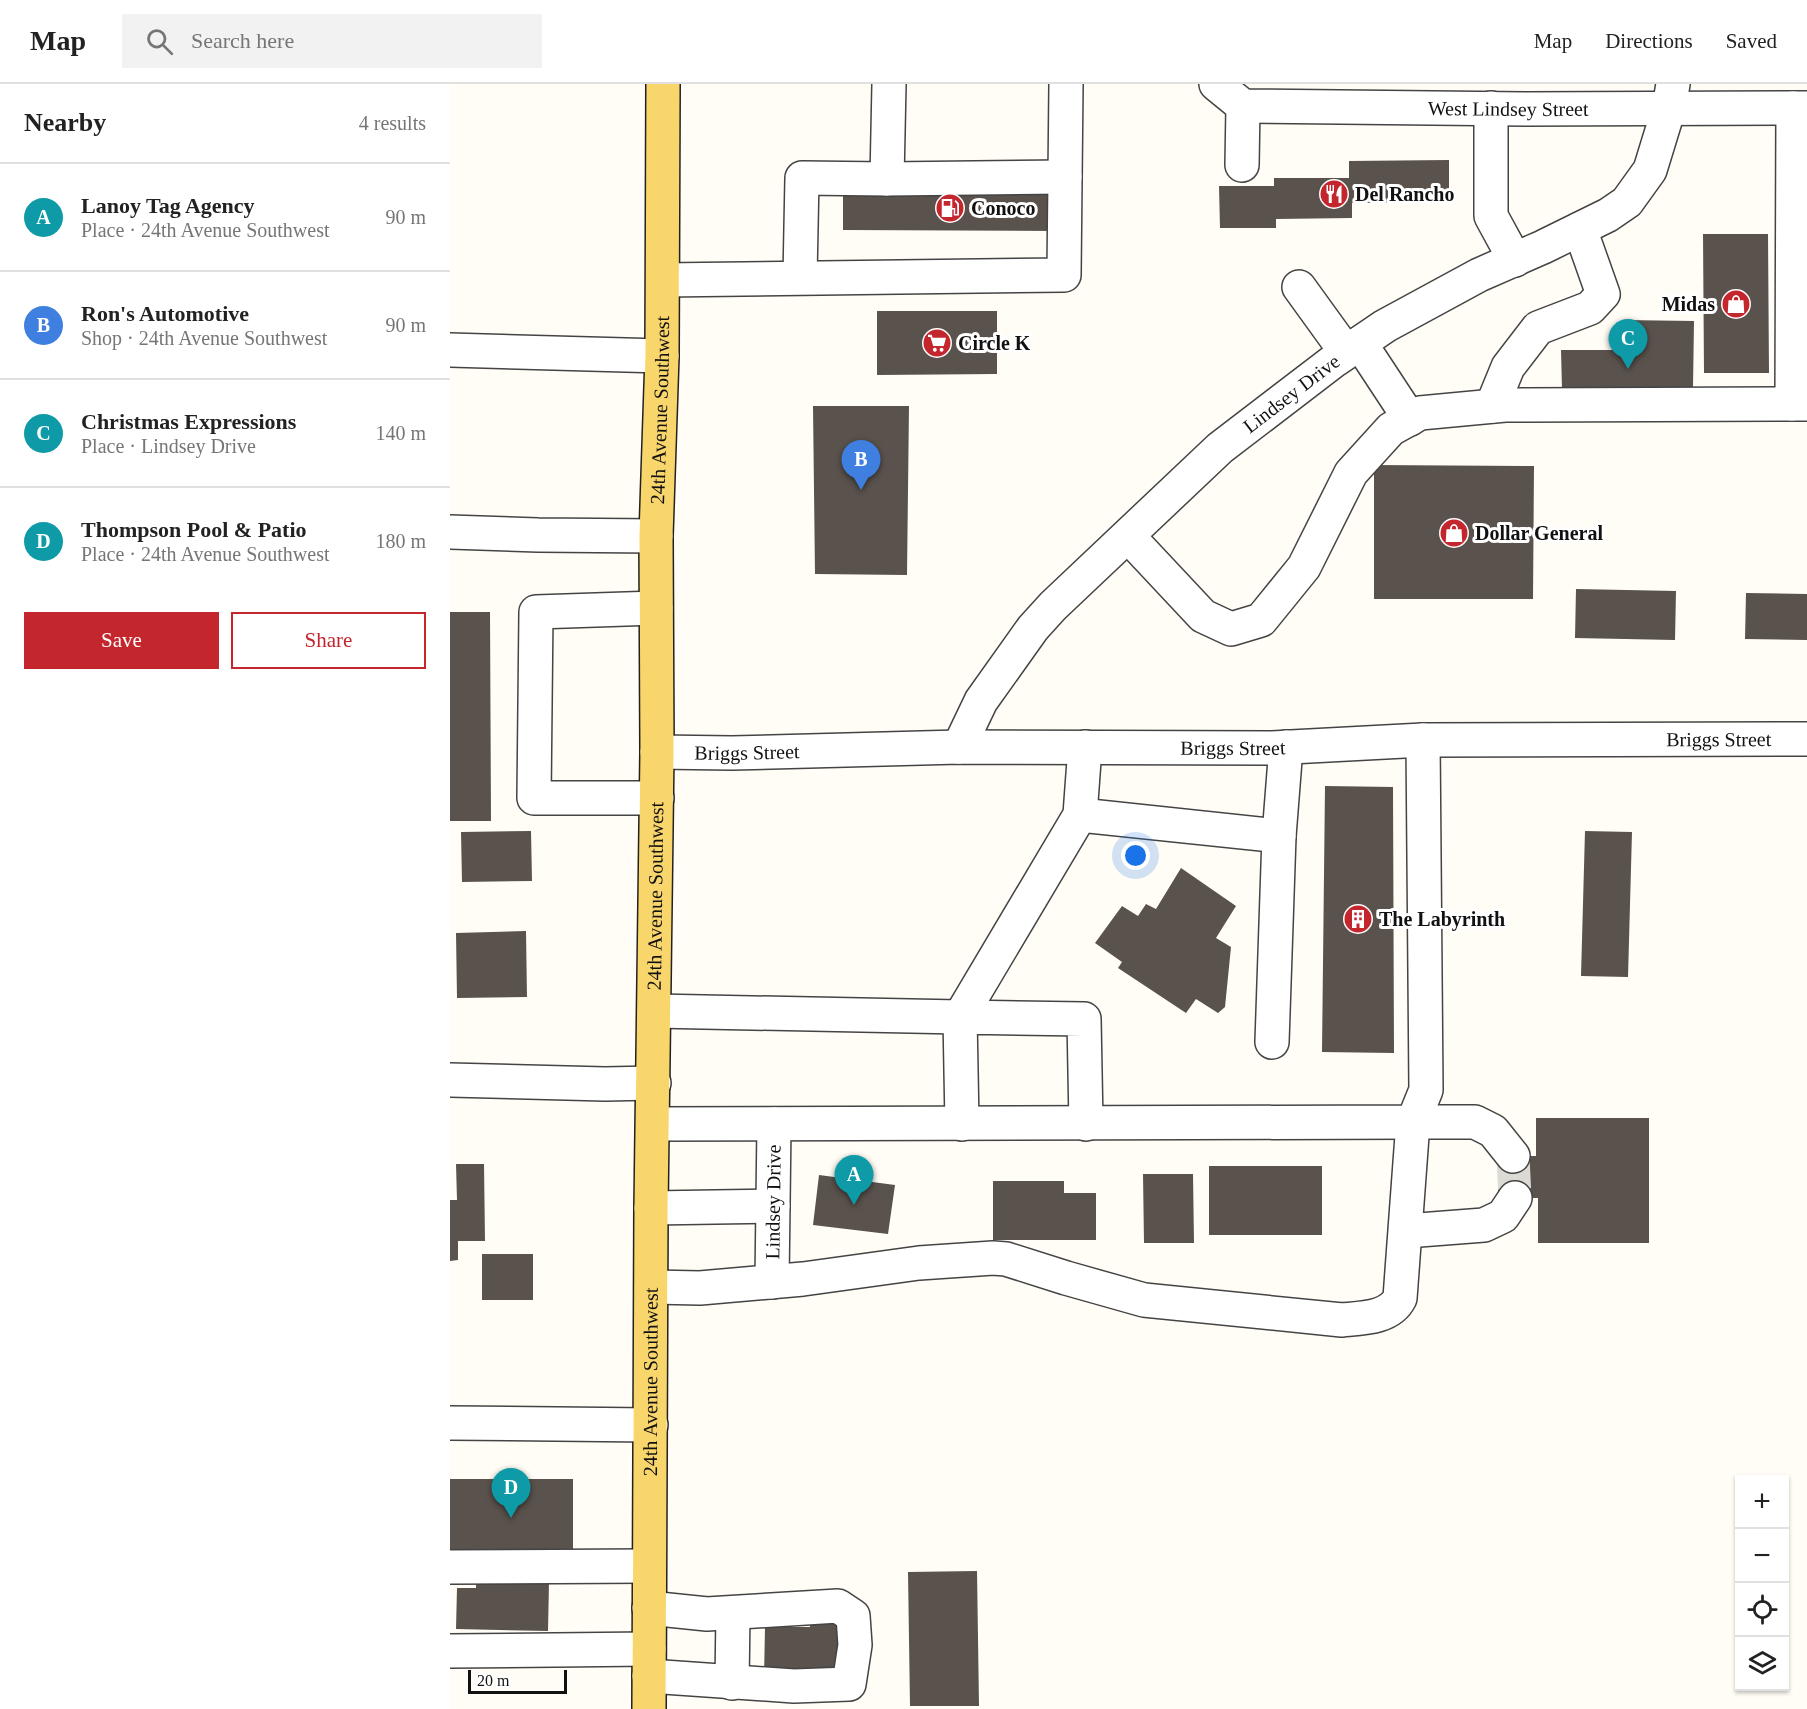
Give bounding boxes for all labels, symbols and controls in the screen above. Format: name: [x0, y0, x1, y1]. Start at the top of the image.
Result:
search box: [122, 14, 542, 68]
text: Map: [30, 25, 86, 56]
icon: search: [143, 25, 176, 58]
text: Search here: [191, 28, 294, 53]
text: Map: [1534, 29, 1572, 53]
text: Directions: [1605, 29, 1693, 53]
text: Saved: [1726, 29, 1777, 53]
street label: West Lindsey Street: [1428, 97, 1589, 121]
text: Nearby: [24, 108, 106, 137]
text: 4 results: [359, 112, 426, 134]
restaurant icon: Del Rancho: [1318, 178, 1350, 210]
place label: Del Rancho: [1355, 183, 1454, 205]
fuel station icon: Conoco: [934, 192, 966, 224]
text: Lanoy Tag Agency: [81, 193, 255, 218]
place label: Conoco: [971, 197, 1035, 219]
text: A: [36, 206, 51, 228]
text: 90 m: [385, 206, 426, 228]
text: Place · 24th Avenue Southwest: [81, 219, 329, 241]
shop icon: Midas: [1720, 288, 1752, 320]
place label: Midas: [1662, 293, 1715, 315]
text: Ron's Automotive: [81, 301, 249, 326]
text: B: [37, 314, 50, 336]
text: 90 m: [385, 314, 426, 336]
street label: 24th Avenue Southwest: [646, 315, 673, 505]
pin: C: [1608, 320, 1648, 369]
text: Shop · 24th Avenue Southwest: [81, 327, 327, 349]
supermarket icon: Circle K: [921, 327, 953, 359]
place label: Circle K: [958, 332, 1031, 354]
street label: Lindsey Drive: [1239, 350, 1344, 437]
text: Christmas Expressions: [81, 409, 296, 434]
text: C: [36, 422, 51, 444]
text: 140 m: [375, 422, 426, 444]
text: Place · Lindsey Drive: [81, 435, 256, 457]
pin: B: [842, 440, 880, 490]
text: Thompson Pool & Patio: [81, 517, 307, 542]
shop icon: Dollar General: [1438, 517, 1470, 549]
place label: Dollar General: [1475, 522, 1603, 544]
text: D: [36, 530, 51, 552]
text: 180 m: [375, 530, 426, 552]
text: Place · 24th Avenue Southwest: [81, 543, 329, 565]
button: Save: [24, 612, 219, 669]
button: Share: [231, 612, 426, 669]
street label: Briggs Street: [1666, 728, 1772, 751]
street label: Briggs Street: [1180, 736, 1286, 760]
street label: Briggs Street: [694, 740, 800, 765]
street label: 24th Avenue Southwest: [643, 801, 667, 990]
your location: [1121, 841, 1150, 870]
building icon: The Labyrinth: [1342, 903, 1374, 935]
place label: The Labyrinth: [1379, 908, 1505, 931]
street label: Lindsey Drive: [761, 1144, 785, 1260]
pin: A: [834, 1156, 874, 1205]
street label: 24th Avenue Southwest: [639, 1287, 662, 1476]
pin: D: [492, 1468, 530, 1518]
map controls: [1735, 1475, 1789, 1691]
button: +: [1735, 1475, 1789, 1529]
button: −: [1735, 1529, 1789, 1583]
button: locate: [1735, 1583, 1789, 1637]
button: layers: [1735, 1637, 1789, 1691]
scale bar: [468, 1667, 567, 1694]
text: 20 m: [477, 1672, 509, 1689]

